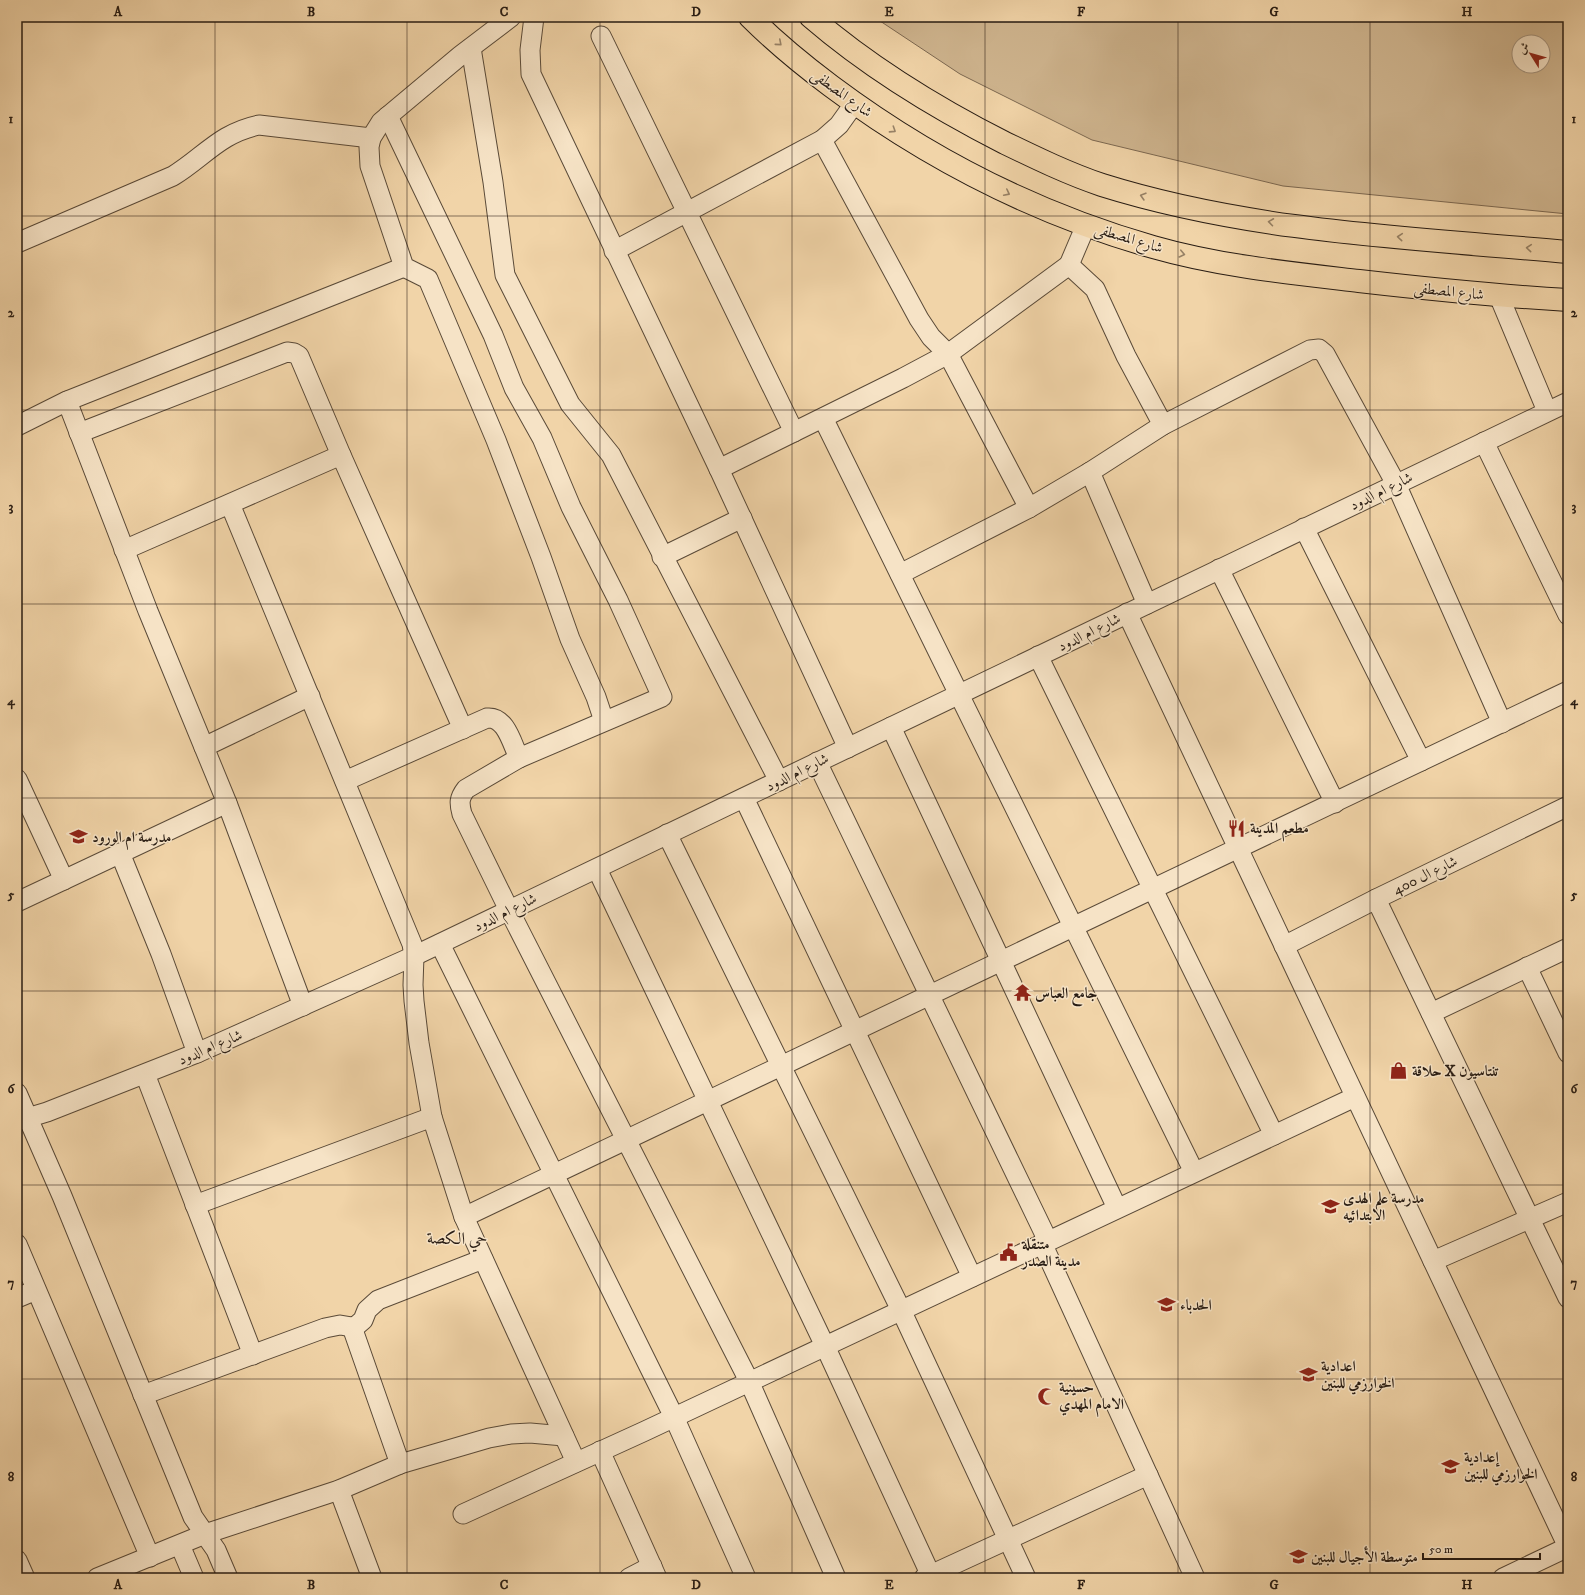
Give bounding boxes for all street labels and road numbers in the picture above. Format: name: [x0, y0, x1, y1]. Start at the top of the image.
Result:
street label: شارع المصطفى: [806, 65, 876, 124]
street label: شارع المصطفى: [1092, 219, 1165, 261]
street label: شارع المصطفى: [1413, 278, 1485, 308]
street label: شارع ام الدود: [1347, 468, 1417, 518]
street label: شارع ام الدود: [1055, 609, 1125, 659]
street label: شارع ام الدود: [763, 749, 833, 799]
street label: شارع ال 400: [1390, 852, 1462, 902]
street label: شارع ام الدود: [471, 889, 541, 939]
street label: شارع ام الدود: [175, 1025, 246, 1072]

